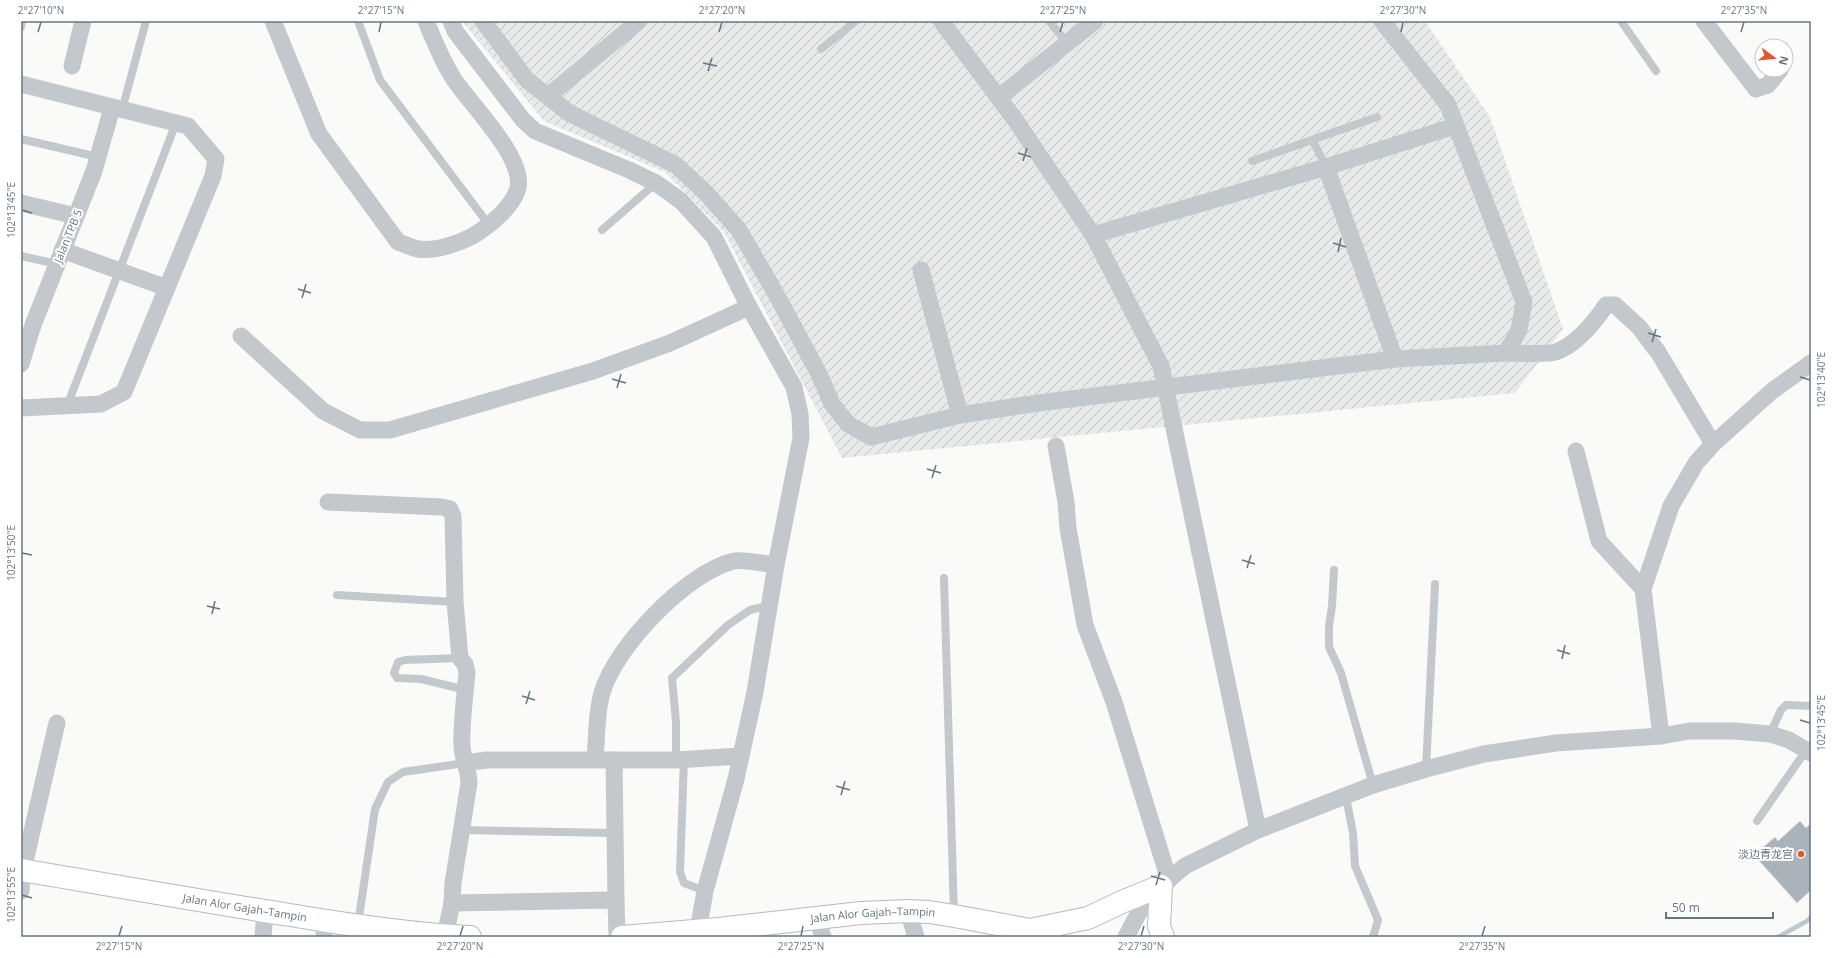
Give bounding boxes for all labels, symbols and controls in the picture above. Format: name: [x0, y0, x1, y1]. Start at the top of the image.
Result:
text: 2°27'10"N: [18, 3, 64, 17]
text: 2°27'15"N: [358, 3, 404, 17]
text: 2°27'20"N: [699, 3, 745, 17]
text: 2°27'25"N: [1040, 3, 1086, 17]
text: 2°27'30"N: [1380, 3, 1426, 17]
text: 2°27'35"N: [1721, 3, 1767, 17]
north arrow: [1754, 38, 1794, 78]
text: N: [1776, 55, 1793, 67]
text: 102°13'45"E: [4, 182, 18, 238]
street label: Jalan TPB 5: [50, 207, 85, 266]
text: 102°13'40"E: [1814, 352, 1828, 408]
text: 102°13'50"E: [4, 525, 18, 581]
text: 102°13'45"E: [1814, 695, 1828, 751]
place label: 淡边青龙宫: [1738, 846, 1793, 861]
marker: 淡边青龙宫: [1796, 849, 1806, 859]
text: 102°13'55"E: [4, 867, 18, 923]
street label: Jalan Alor Gajah–Tampin: [181, 889, 308, 925]
scale bar: [1666, 894, 1773, 920]
text: 50 m: [1672, 899, 1700, 916]
street label: Jalan Alor Gajah–Tampin: [809, 903, 937, 926]
text: 2°27'15"N: [96, 939, 142, 953]
text: 2°27'20"N: [437, 939, 483, 953]
text: 2°27'25"N: [778, 939, 824, 953]
text: 2°27'30"N: [1118, 939, 1164, 953]
text: 2°27'35"N: [1459, 939, 1505, 953]

